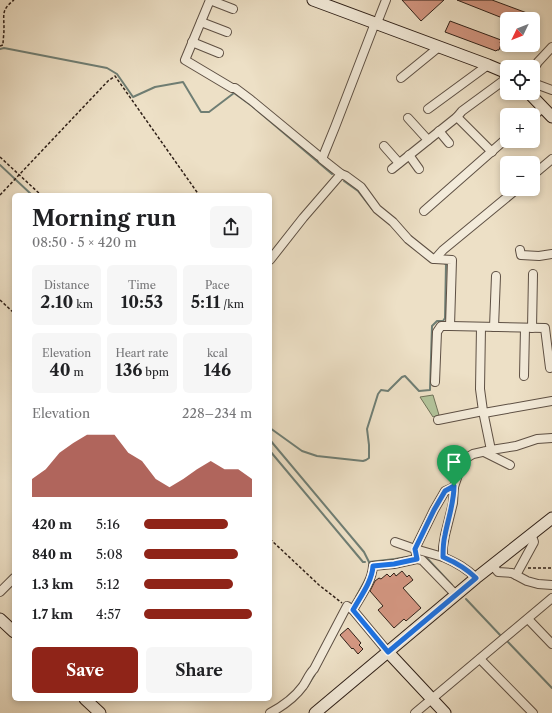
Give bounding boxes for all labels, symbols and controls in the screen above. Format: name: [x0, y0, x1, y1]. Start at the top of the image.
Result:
north arrow: [500, 12, 540, 52]
map controls: [500, 12, 540, 196]
button: locate: [500, 60, 540, 100]
button: +: [500, 108, 540, 148]
button: −: [500, 156, 540, 196]
text: Morning run: [32, 205, 176, 232]
button: share: [210, 206, 252, 248]
text: 08:50 · 5 × 420 m: [32, 234, 137, 250]
text: Distance: [44, 278, 89, 292]
text: Time: [128, 278, 156, 292]
text: Pace: [205, 278, 230, 292]
text: 2.10: [40, 292, 73, 312]
text: 10:53: [121, 292, 163, 312]
text: 5:11: [191, 292, 220, 312]
text: km: [73, 297, 93, 311]
text: /km: [220, 297, 244, 311]
text: Elevation: [42, 346, 91, 360]
text: Heart rate: [115, 346, 169, 360]
text: kcal: [207, 346, 228, 360]
text: 40: [50, 360, 71, 380]
text: 136: [115, 360, 142, 380]
text: 146: [203, 360, 231, 380]
text: m: [71, 365, 84, 379]
text: bpm: [142, 365, 169, 379]
text: Elevation: [32, 405, 90, 421]
text: 228–234 m: [182, 405, 252, 421]
pin: [437, 445, 471, 486]
icon: arrive: [443, 451, 465, 473]
text: 420 m: [32, 516, 72, 532]
text: 5:16: [96, 516, 120, 532]
text: 840 m: [32, 546, 72, 562]
text: 5:08: [96, 546, 123, 562]
text: 1.3 km: [32, 576, 74, 592]
text: 5:12: [96, 576, 120, 592]
text: 1.7 km: [32, 606, 73, 622]
text: 4:57: [96, 606, 121, 622]
button: Save: [32, 647, 138, 693]
button: Share: [146, 647, 252, 693]

